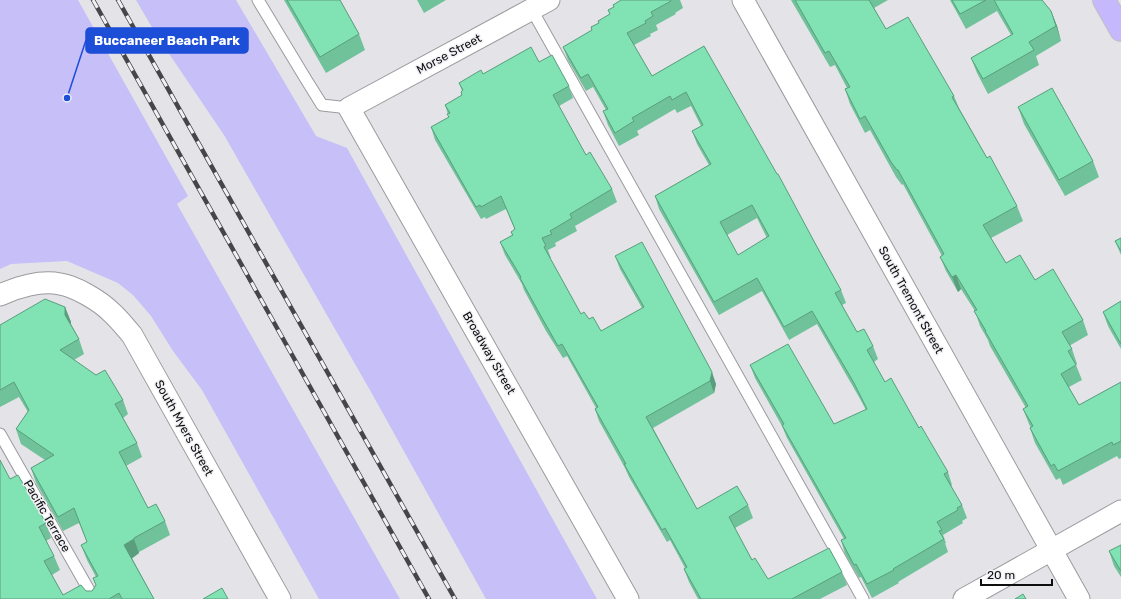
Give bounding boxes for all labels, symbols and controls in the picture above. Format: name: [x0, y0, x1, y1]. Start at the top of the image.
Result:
callout: Buccaneer Beach Park: [86, 28, 248, 53]
street label: Morse Street: [414, 31, 484, 77]
text: Buccaneer Beach Park: [94, 33, 240, 48]
street label: South Tremont Street: [876, 244, 946, 356]
street label: Broadway Street: [460, 309, 518, 397]
street label: South Myers Street: [152, 378, 216, 479]
street label: Pacific Terrace: [21, 477, 73, 555]
scale bar: [981, 561, 1052, 587]
text: 20 m: [987, 568, 1015, 582]

